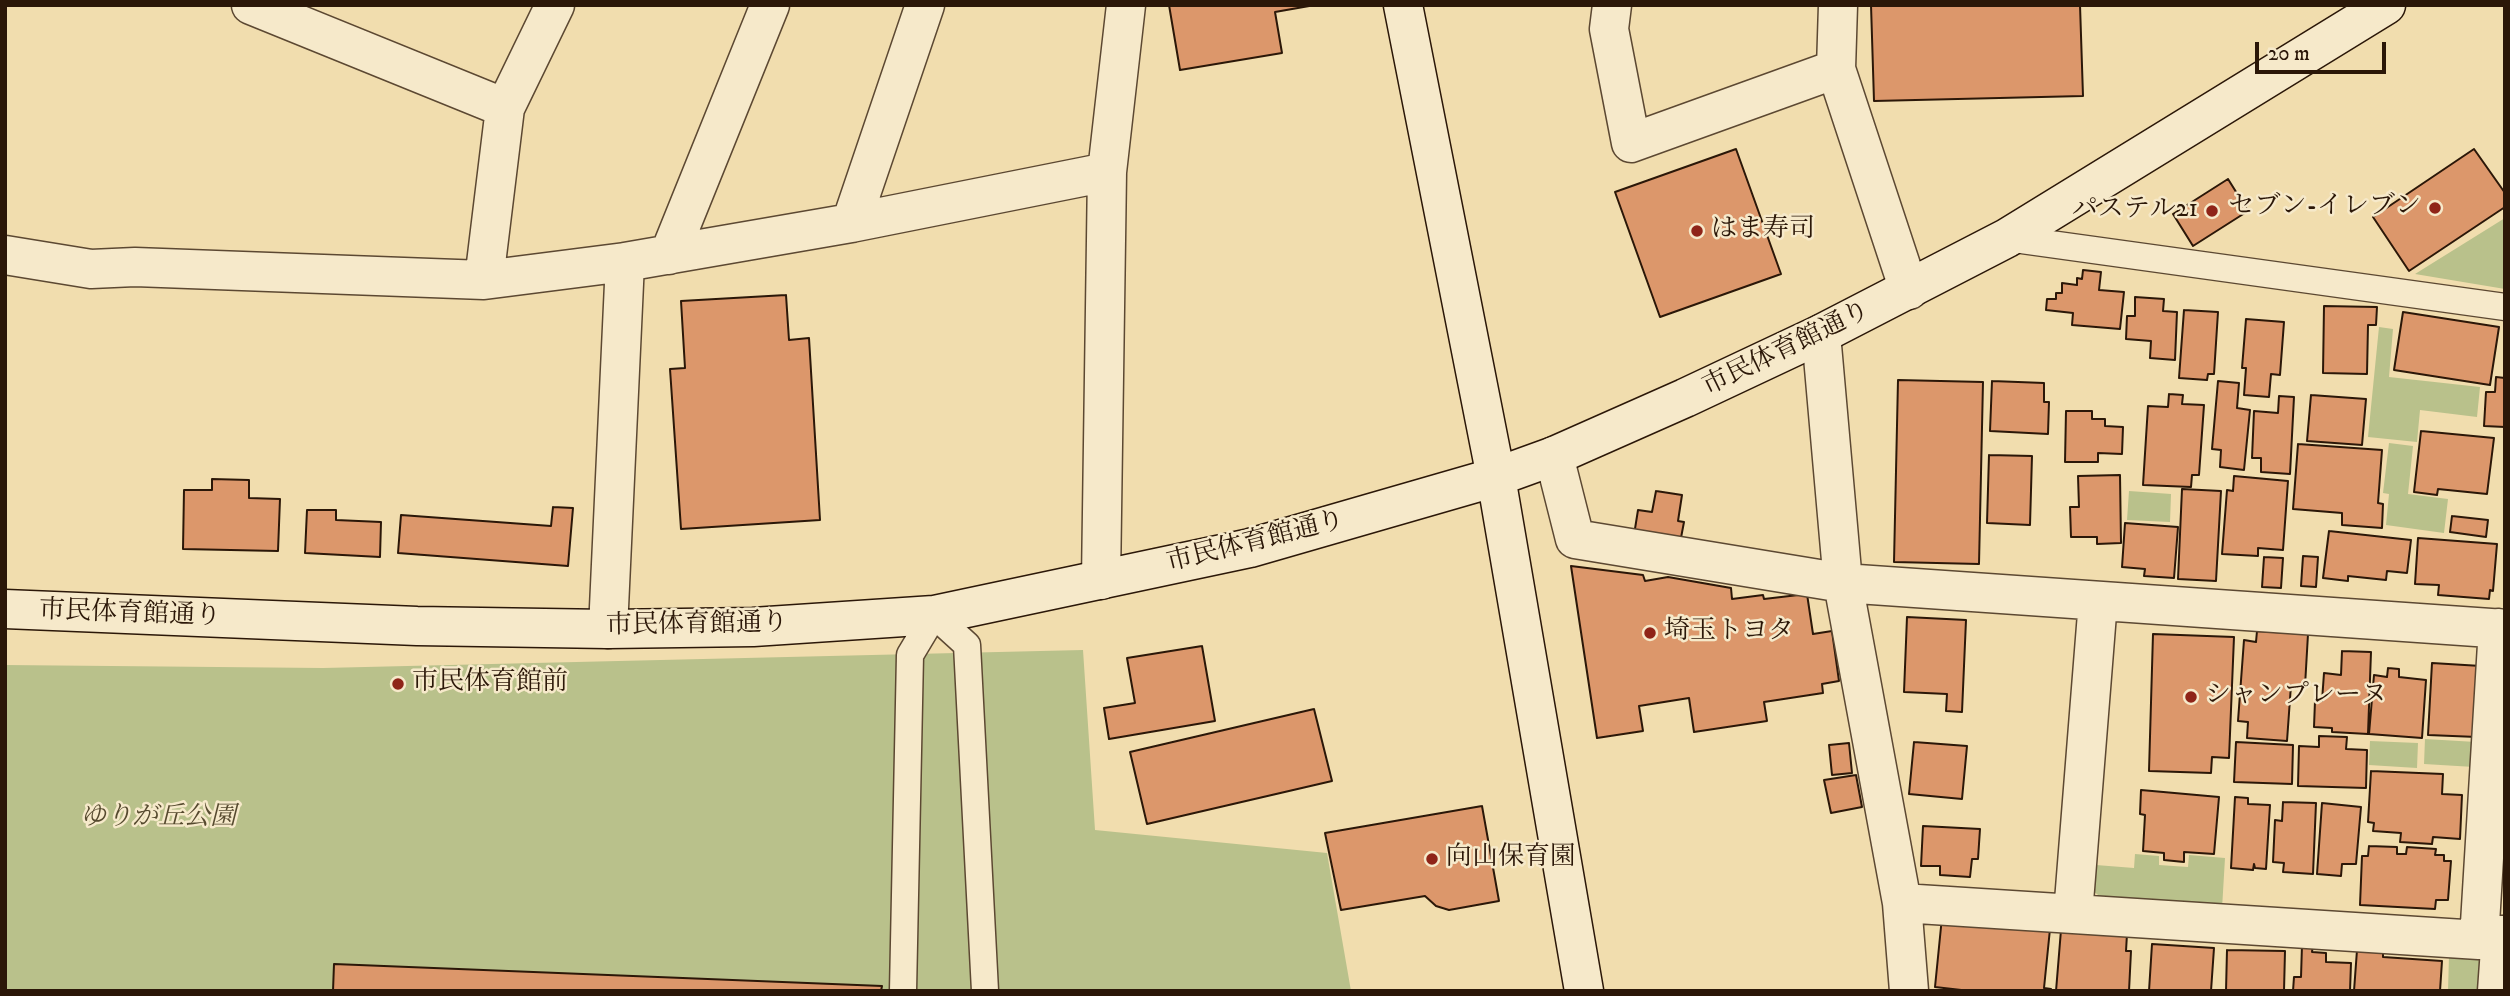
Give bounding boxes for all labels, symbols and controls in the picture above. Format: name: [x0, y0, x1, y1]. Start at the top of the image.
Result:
scale bar: [2258, 28, 2389, 72]
text: 20 m: [2268, 41, 2310, 67]
place label: セブン-イレブン: [2228, 192, 2421, 224]
place label: パステル21: [2072, 195, 2198, 227]
marker: セブン-イレブン: [2427, 200, 2443, 216]
marker: パステル21: [2204, 203, 2220, 219]
place label: はま寿司: [1711, 215, 1815, 247]
marker: はま寿司: [1689, 223, 1705, 239]
street label: 市民体育館通り: [1698, 296, 1876, 404]
street label: 市民体育館通り: [1164, 506, 1348, 580]
street label: 市民体育館通り: [39, 596, 221, 634]
street label: 市民体育館通り: [606, 609, 788, 643]
place label: 埼玉トヨタ: [1664, 617, 1794, 649]
marker: 埼玉トヨタ: [1642, 625, 1658, 641]
place label: 市民体育館前: [412, 668, 568, 700]
marker: 市民体育館前: [390, 676, 406, 692]
place label: シャンプレーヌ: [2205, 681, 2387, 713]
marker: シャンプレーヌ: [2183, 689, 2199, 705]
park label: ゆりが丘公園: [80, 803, 236, 835]
place label: 向山保育園: [1446, 843, 1576, 875]
marker: 向山保育園: [1424, 851, 1440, 867]

